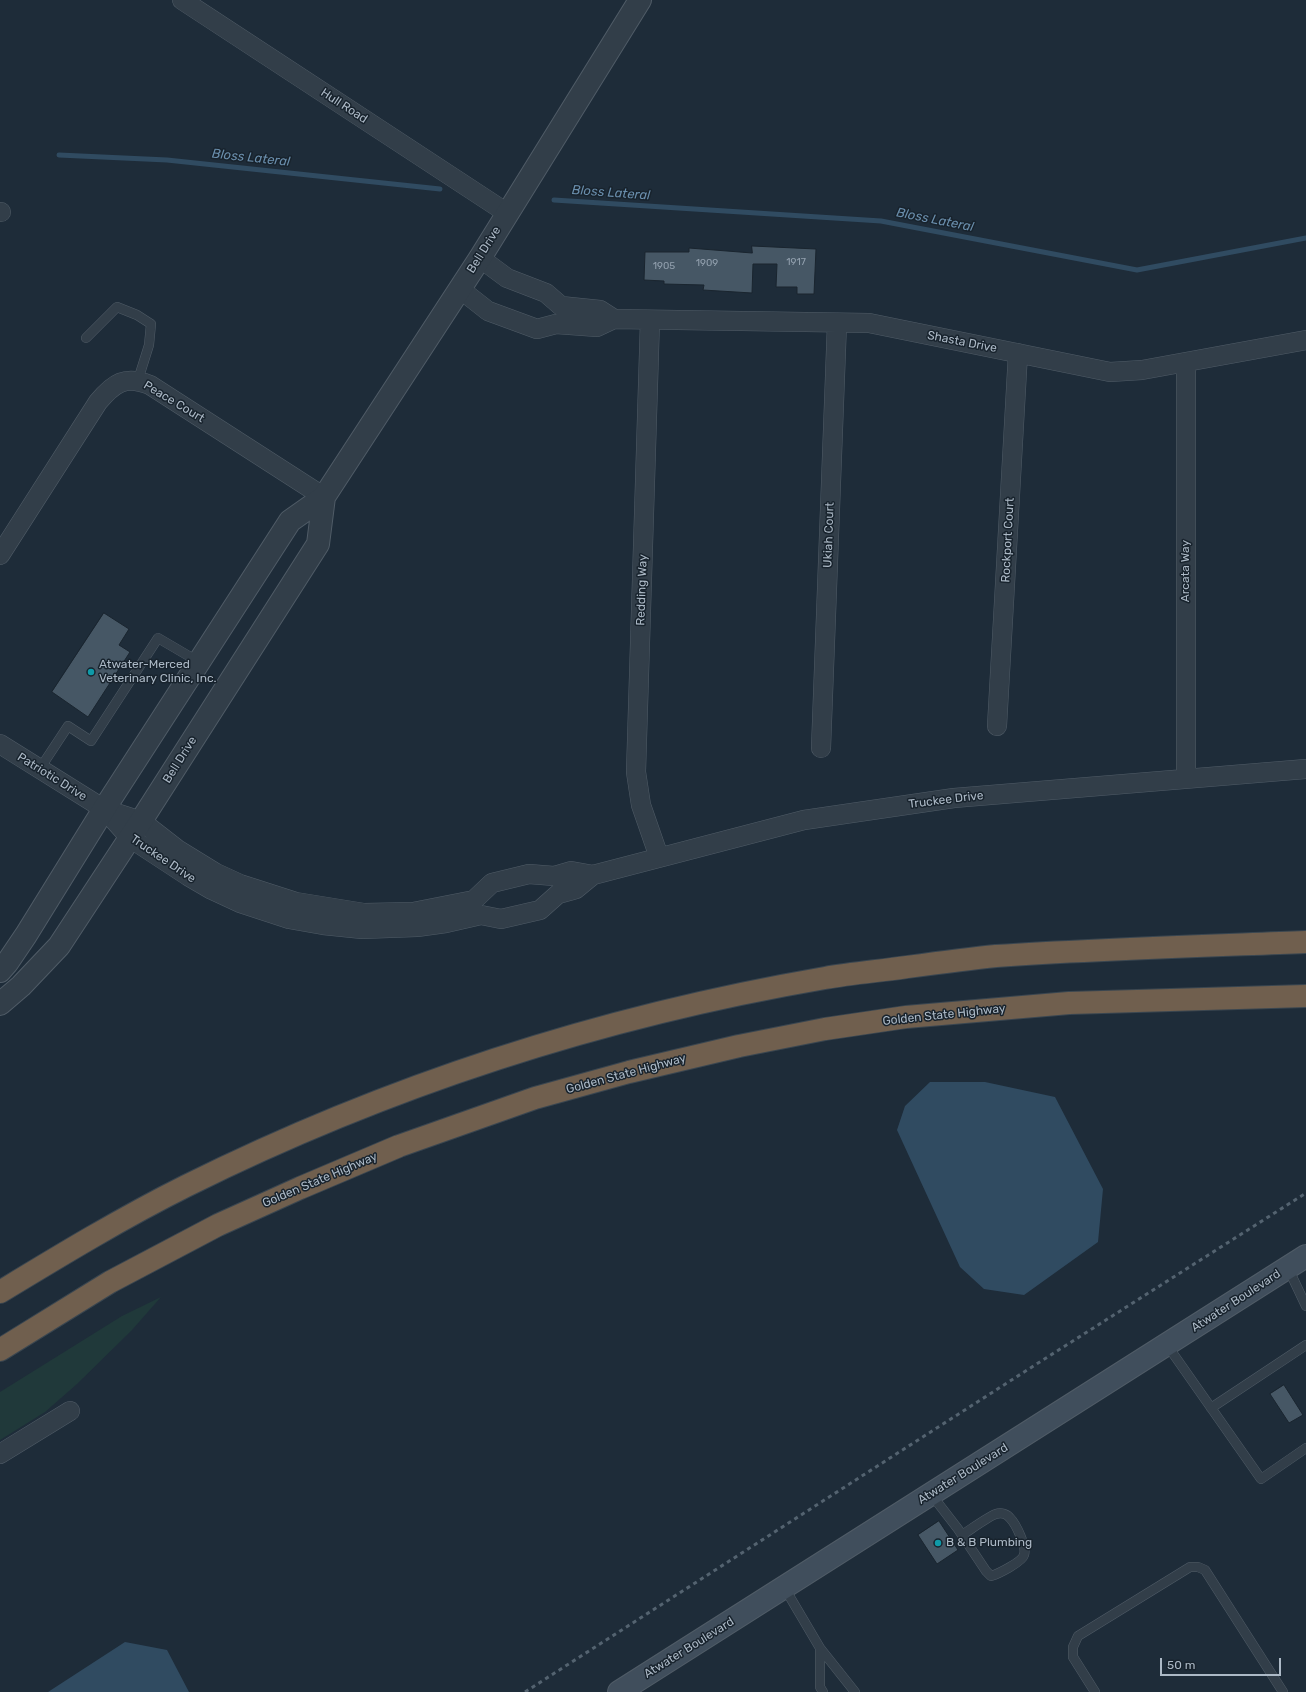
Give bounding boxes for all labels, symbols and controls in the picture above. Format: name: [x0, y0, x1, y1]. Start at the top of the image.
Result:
street label: Hull Road: [318, 86, 370, 126]
water label: Bloss Lateral: [211, 146, 291, 170]
water label: Bloss Lateral: [571, 182, 651, 204]
water label: Bloss Lateral: [895, 205, 975, 235]
street label: Bell Drive: [464, 224, 504, 276]
house number: 1917: [786, 256, 806, 268]
house number: 1909: [696, 257, 718, 269]
house number: 1905: [653, 260, 675, 272]
street label: Shasta Drive: [926, 328, 998, 356]
street label: Peace Court: [141, 378, 207, 426]
street label: Rockport Court: [999, 497, 1017, 583]
street label: Ukiah Court: [821, 502, 837, 568]
street label: Arcata Way: [1179, 540, 1193, 602]
street label: Redding Way: [634, 554, 650, 626]
place label: Atwater-Merced Veterinary Clinic, Inc.: [99, 658, 217, 686]
marker: Atwater-Merced Veterinary Clinic, Inc.: [86, 667, 96, 677]
street label: Bell Drive: [160, 734, 200, 786]
street label: Patriotic Drive: [15, 750, 89, 804]
street label: Truckee Drive: [908, 788, 984, 812]
street label: Truckee Drive: [128, 832, 198, 886]
street label: Golden State Highway: [882, 1001, 1006, 1029]
street label: Golden State Highway: [564, 1051, 688, 1097]
street label: Golden State Highway: [260, 1149, 380, 1211]
street label: Atwater Boulevard: [1189, 1267, 1283, 1335]
street label: Atwater Boulevard: [915, 1440, 1011, 1508]
place label: B & B Plumbing: [946, 1536, 1032, 1550]
marker: B & B Plumbing: [933, 1538, 943, 1548]
street label: Atwater Boulevard: [641, 1614, 737, 1682]
scale bar: [1162, 1650, 1283, 1676]
text: 50 m: [1167, 1658, 1195, 1672]

